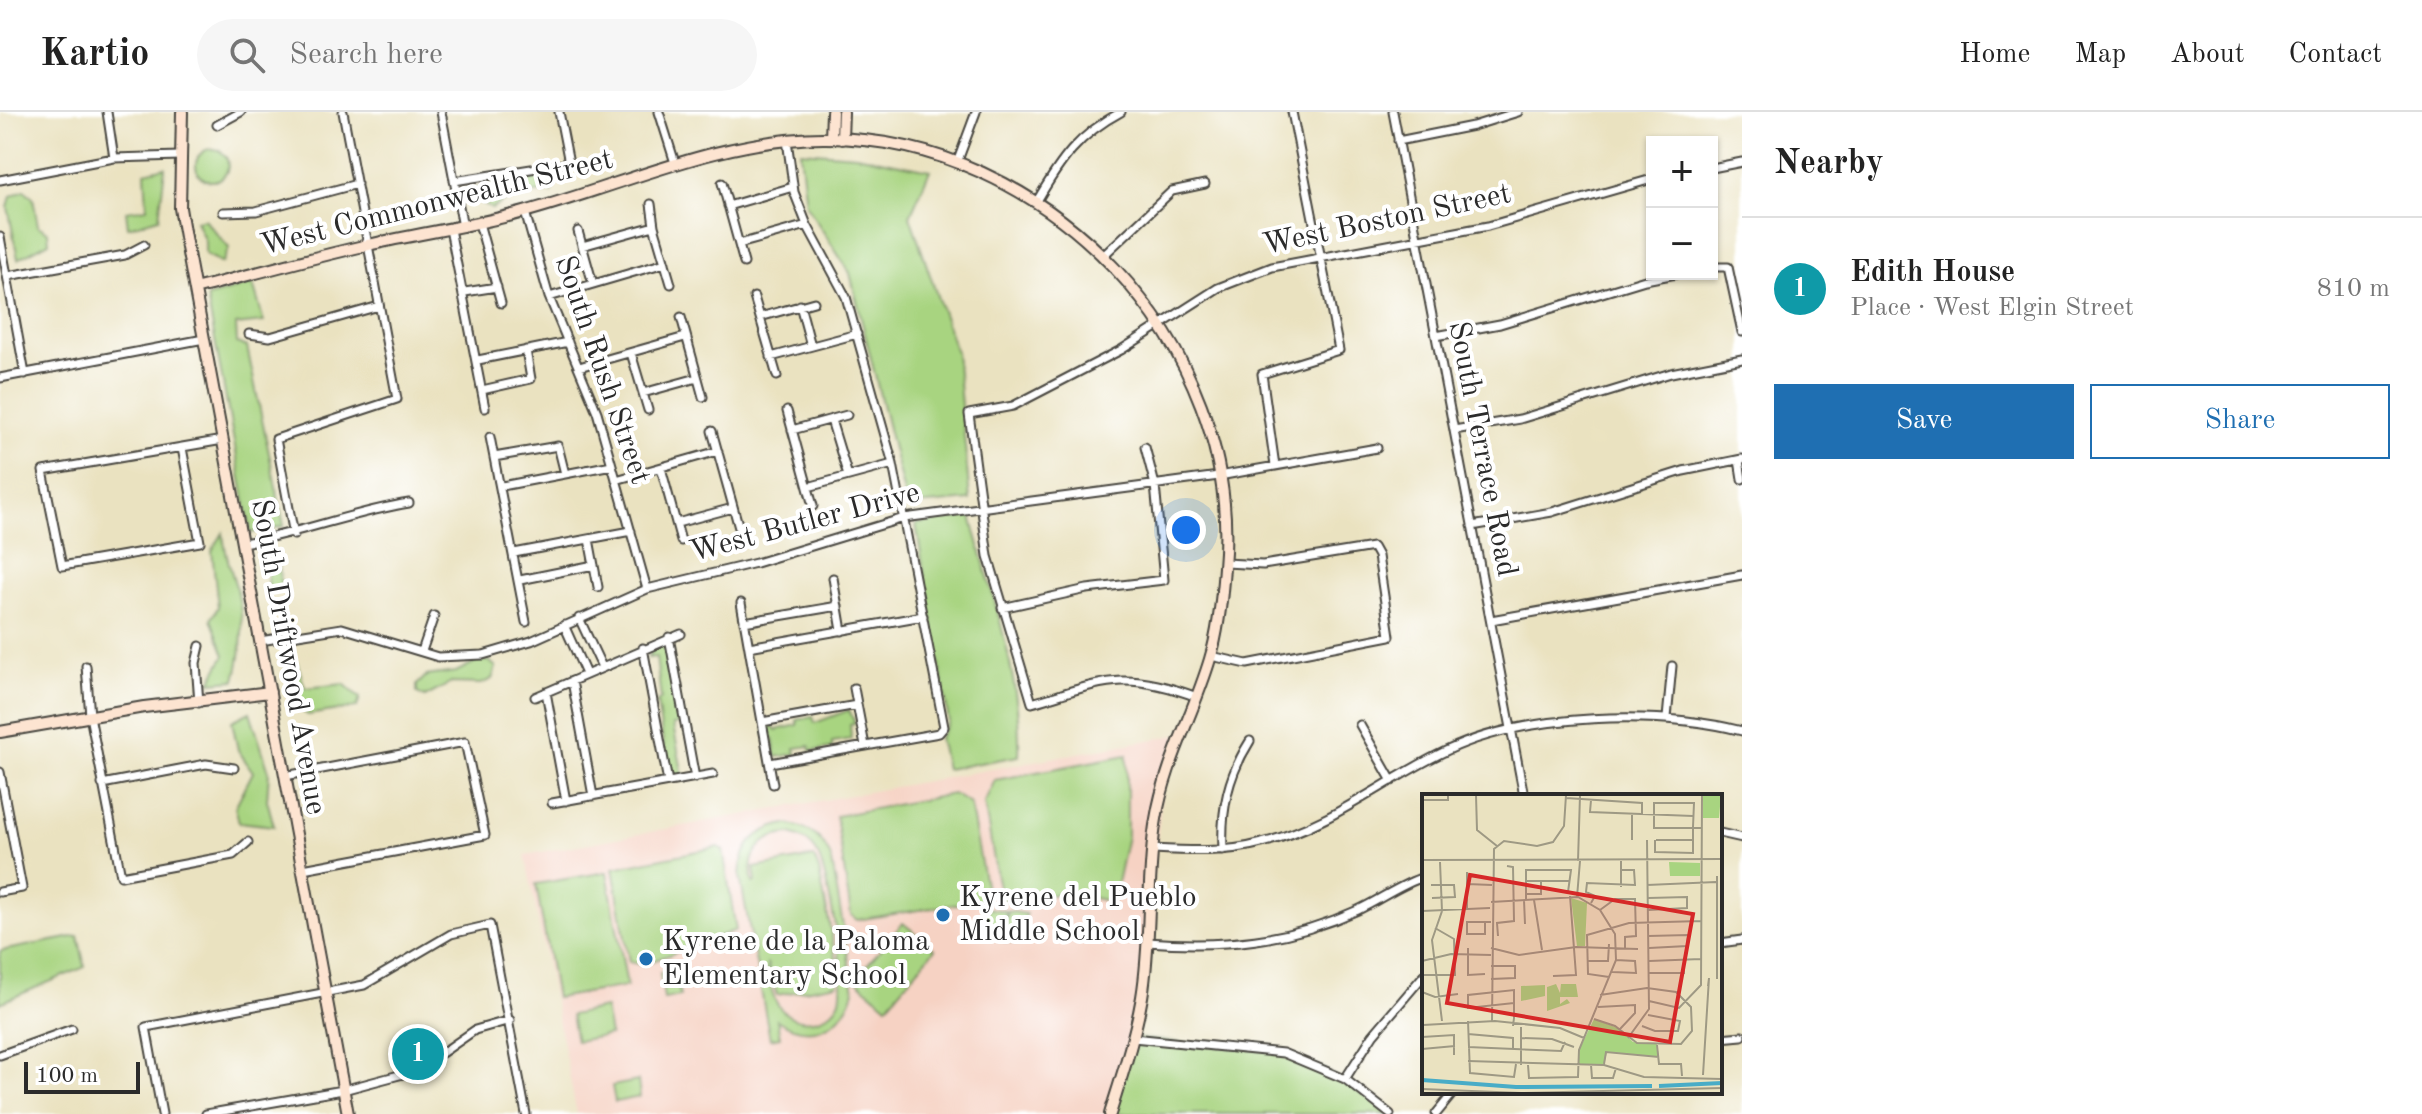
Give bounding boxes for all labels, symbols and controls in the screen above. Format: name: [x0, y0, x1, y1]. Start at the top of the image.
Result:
search box: [197, 19, 757, 91]
icon: search: [225, 33, 269, 77]
text: Kartio: [40, 36, 149, 74]
text: Search here: [289, 40, 443, 70]
text: Home: [1959, 41, 2030, 69]
text: Map: [2074, 41, 2126, 69]
text: About: [2170, 41, 2245, 69]
text: Contact: [2289, 41, 2382, 69]
map controls: [1646, 136, 1718, 280]
button: +: [1646, 136, 1718, 208]
street label: West Commonwealth Street: [258, 145, 616, 261]
text: Nearby: [1774, 147, 1884, 181]
street label: West Boston Street: [1260, 179, 1514, 261]
button: −: [1646, 208, 1718, 280]
street label: South Rush Street: [549, 252, 655, 488]
text: Edith House: [1850, 258, 2015, 288]
text: 1: [1792, 276, 1808, 302]
text: 810 m: [2317, 276, 2390, 302]
text: Place · West Elgin Street: [1850, 295, 2134, 321]
street label: South Terrace Road: [1443, 319, 1521, 579]
button: Save: [1774, 384, 2074, 459]
button: Share: [2090, 384, 2390, 459]
street label: West Butler Drive: [687, 478, 923, 568]
street label: South Driftwood Avenue: [245, 497, 331, 817]
your location: [1166, 510, 1206, 550]
inset map: [1422, 794, 1722, 1094]
place label: Kyrene del Pueblo Middle School: [959, 883, 1197, 947]
marker: Kyrene del Pueblo Middle School: [934, 906, 952, 924]
place label: Kyrene de la Paloma Elementary School: [662, 927, 930, 991]
marker: Kyrene de la Paloma Elementary School: [637, 950, 655, 968]
pin: 1: [392, 1024, 444, 1084]
scale bar: [24, 1058, 140, 1094]
text: 100 m: [36, 1065, 98, 1087]

